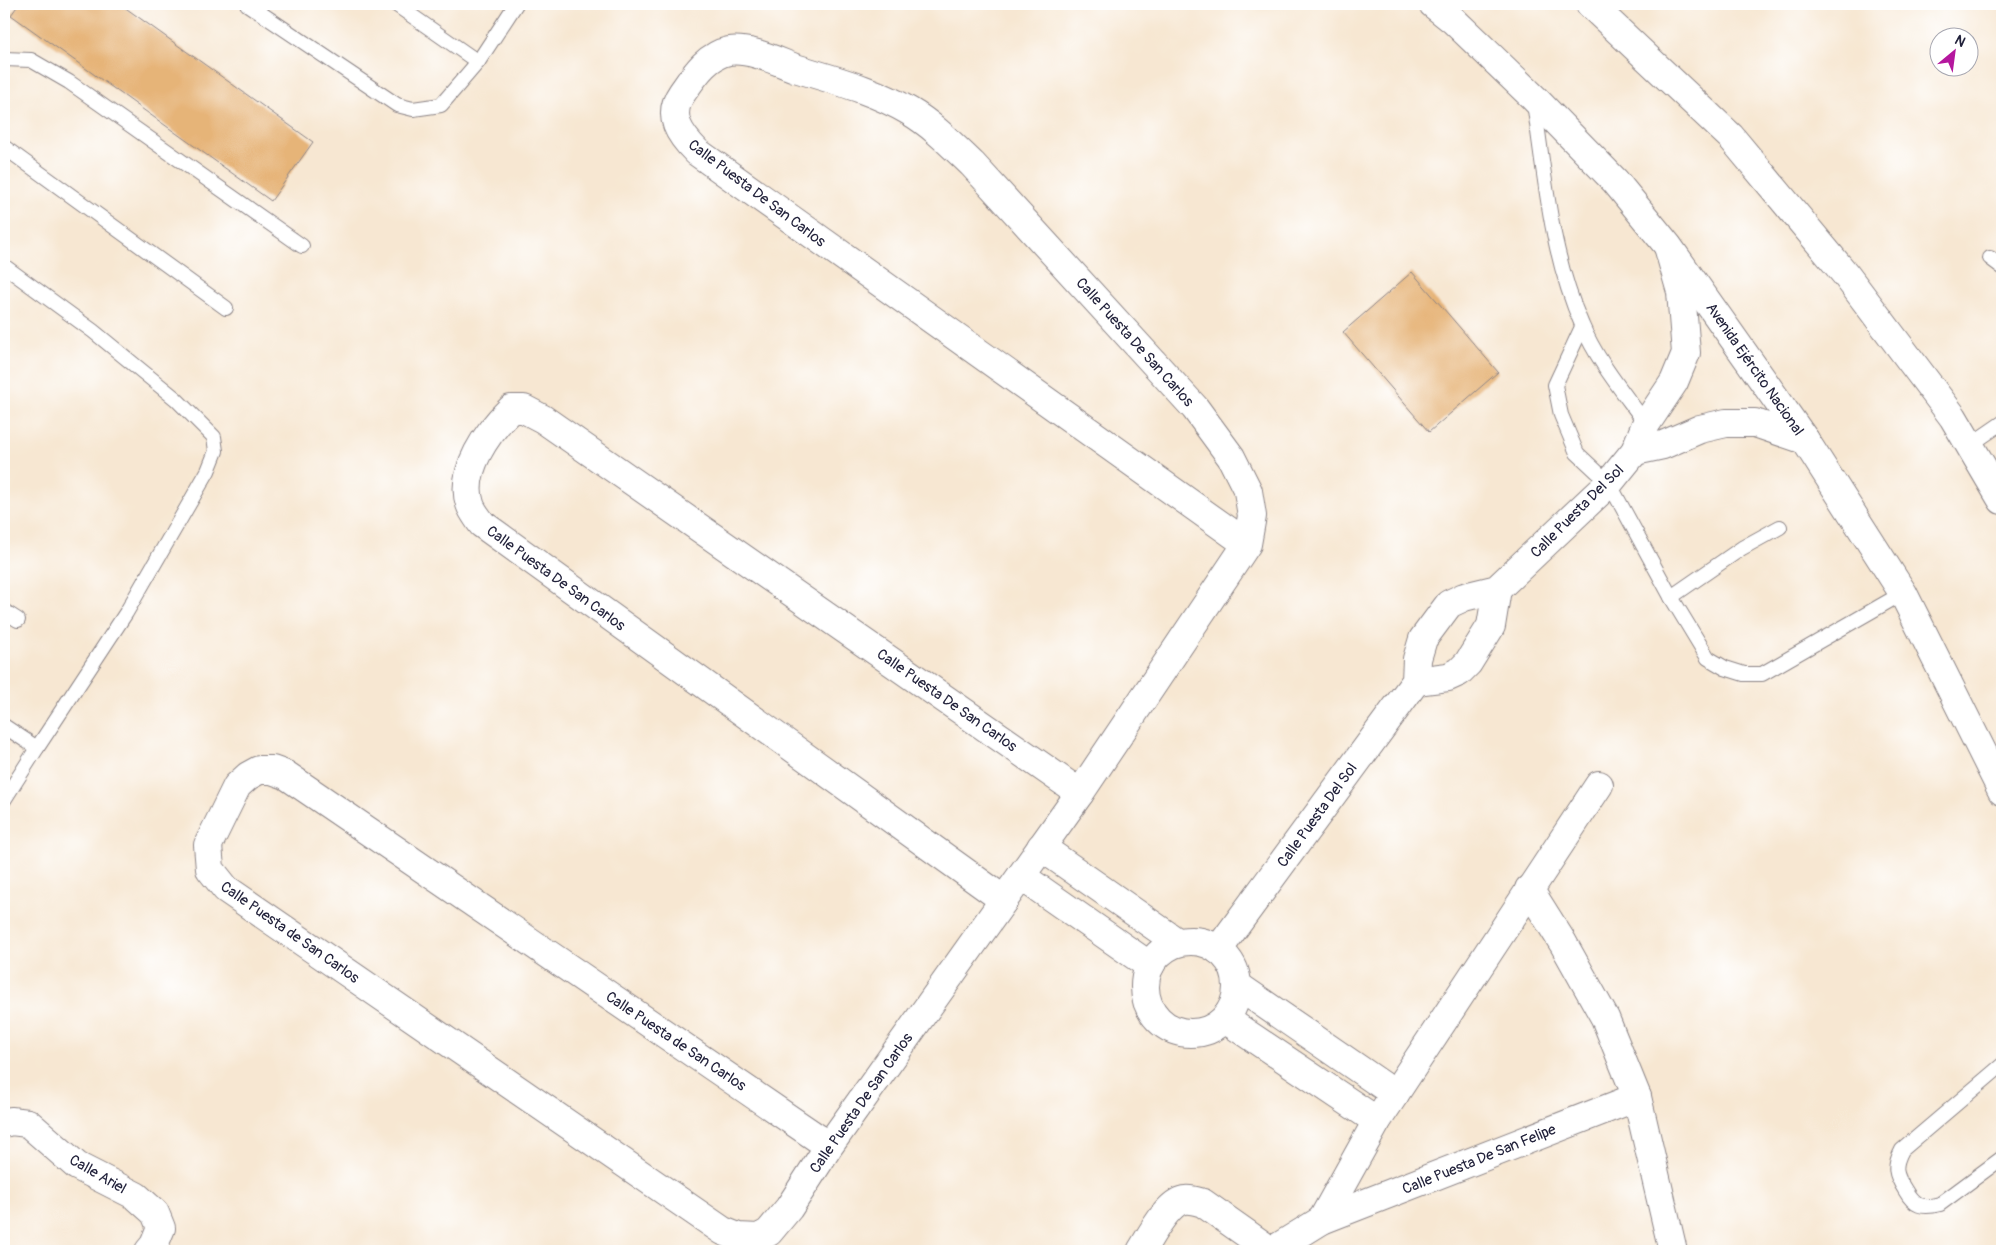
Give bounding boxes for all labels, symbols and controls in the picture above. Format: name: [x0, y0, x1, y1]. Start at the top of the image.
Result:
north arrow: [1928, 28, 1978, 78]
text: N: [1952, 31, 1968, 51]
street label: Calle Puesta De San Carlos: [684, 135, 829, 251]
street label: Calle Puesta De San Carlos: [1072, 274, 1198, 411]
street label: Avenida Ejército Nacional: [1701, 299, 1808, 439]
street label: Calle Puesta Del Sol: [1527, 461, 1628, 562]
street label: Calle Puesta De San Carlos: [482, 522, 629, 635]
street label: Calle Puesta De San Carlos: [873, 645, 1021, 756]
street label: Calle Puesta Del Sol: [1273, 759, 1362, 871]
street label: Calle Puesta de San Carlos: [217, 877, 363, 988]
street label: Calle Puesta de San Carlos: [602, 987, 750, 1096]
street label: Calle Puesta De San Carlos: [806, 1029, 917, 1177]
street label: Calle Puesta De San Felipe: [1400, 1120, 1559, 1199]
street label: Calle Ariel: [66, 1151, 130, 1198]

